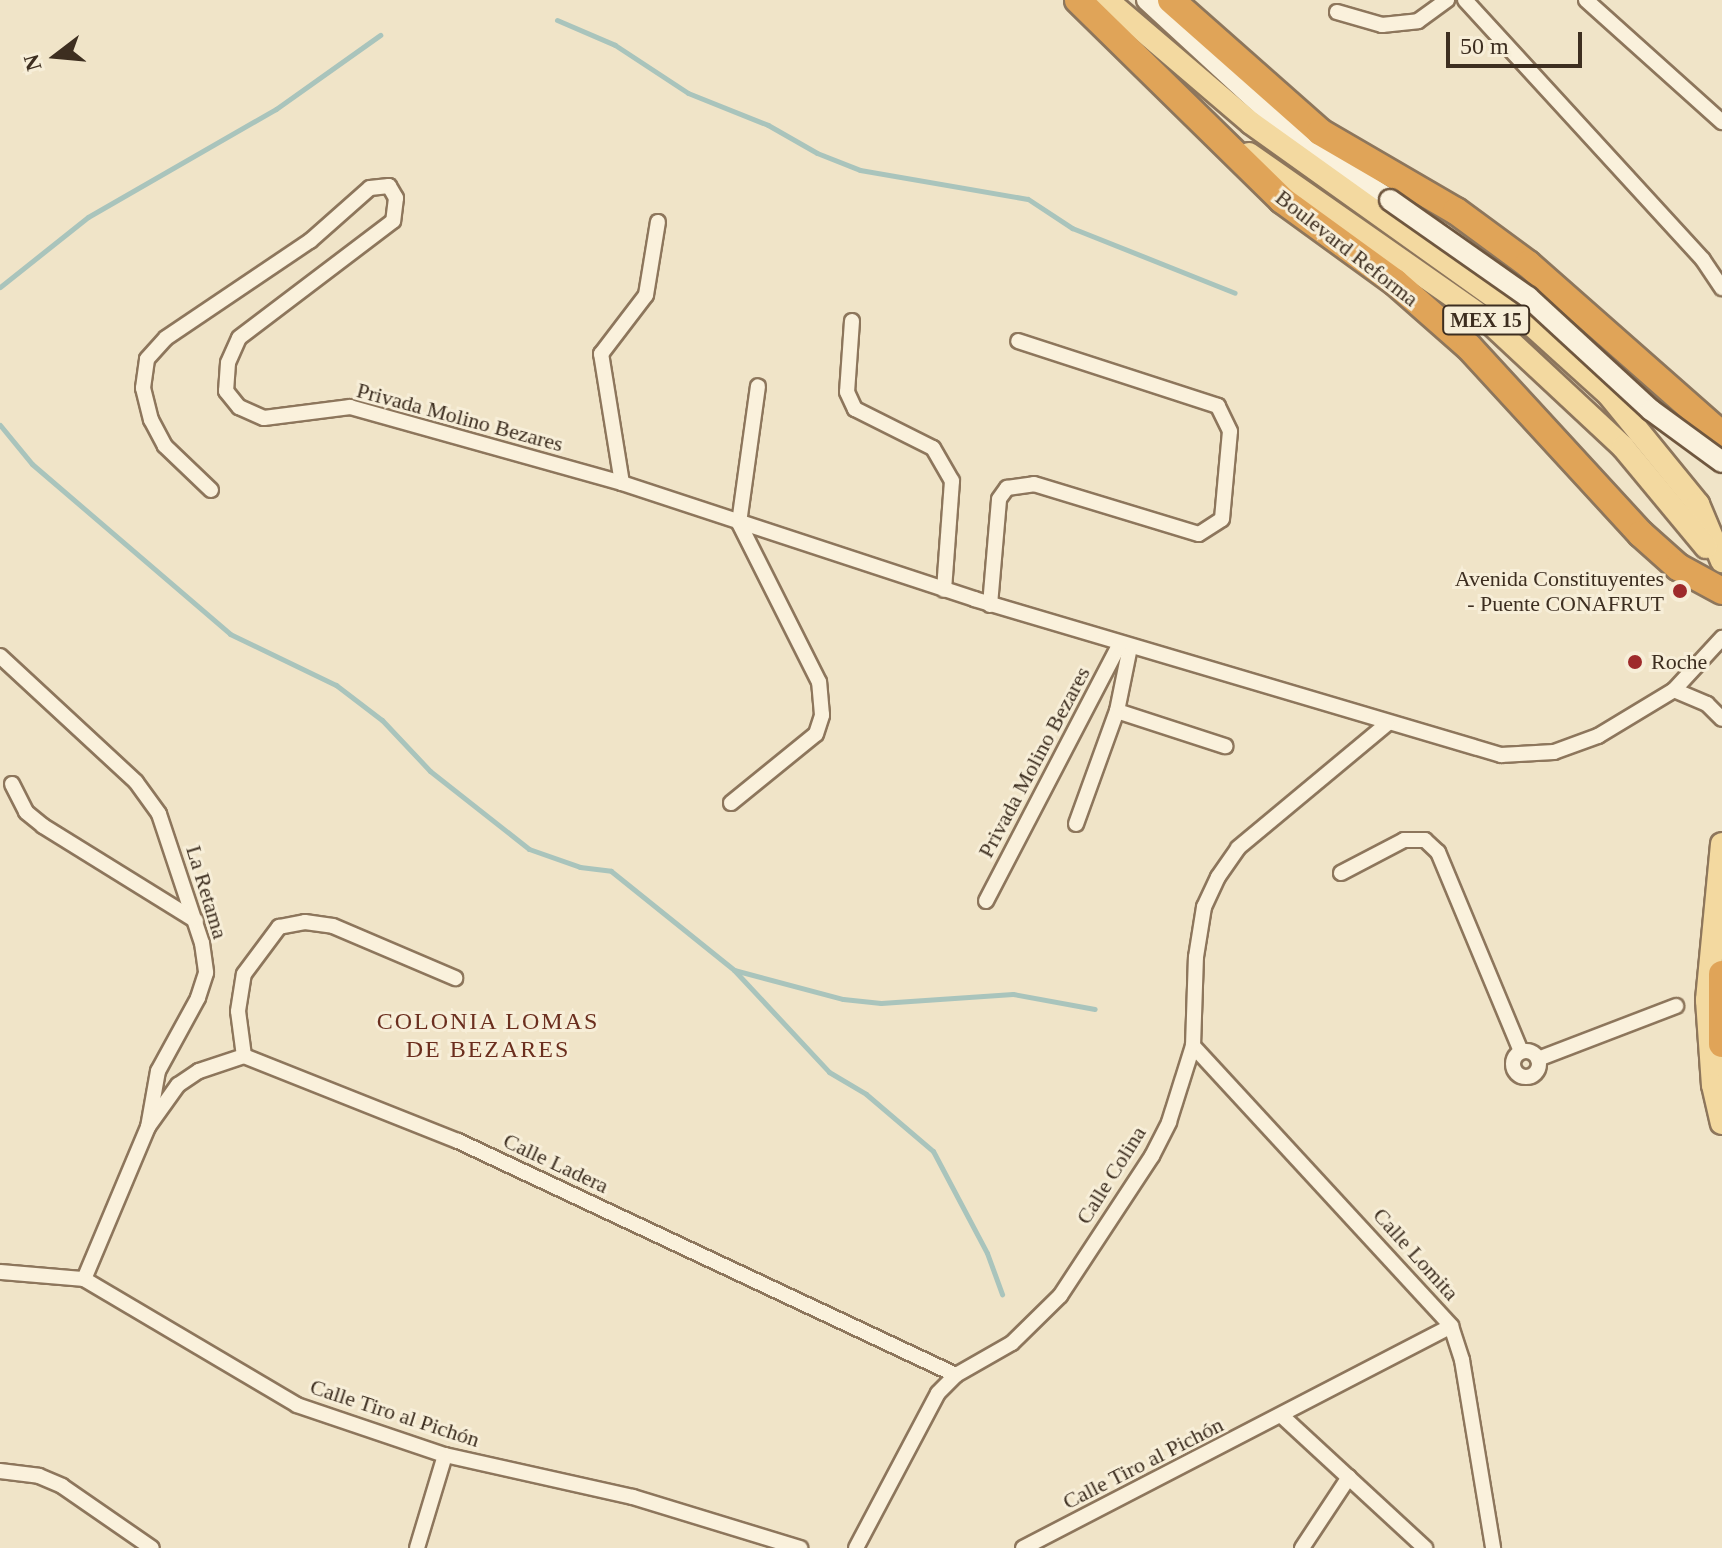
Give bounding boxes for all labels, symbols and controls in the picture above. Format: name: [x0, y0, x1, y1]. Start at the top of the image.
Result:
north arrow: [16, 16, 96, 96]
scale bar: [1450, 16, 1586, 66]
text: 50 m: [1460, 33, 1509, 59]
text: N: [18, 52, 47, 74]
street label: Boulevard Reforma: [1270, 184, 1424, 312]
road number: MEX 15: [1442, 304, 1530, 336]
street label: Privada Molino Bezares: [354, 377, 566, 457]
place label: Avenida Constituyentes - Puente CONAFRUT: [1455, 565, 1664, 616]
marker: Avenida Constituyentes - Puente CONAFRUT: [1671, 582, 1689, 600]
place label: Roche: [1651, 649, 1707, 675]
marker: Roche: [1626, 653, 1644, 671]
street label: Privada Molino Bezares: [972, 662, 1096, 862]
street label: La Retama: [180, 842, 234, 942]
district label: COLONIA LOMAS DE BEZARES: [376, 1008, 600, 1064]
street label: Calle Colina: [1071, 1121, 1151, 1229]
street label: Calle Ladera: [499, 1127, 613, 1199]
street label: Calle Lomita: [1368, 1202, 1464, 1306]
street label: Calle Tiro al Pichón: [307, 1373, 483, 1453]
street label: Calle Tiro al Pichón: [1058, 1411, 1228, 1515]

